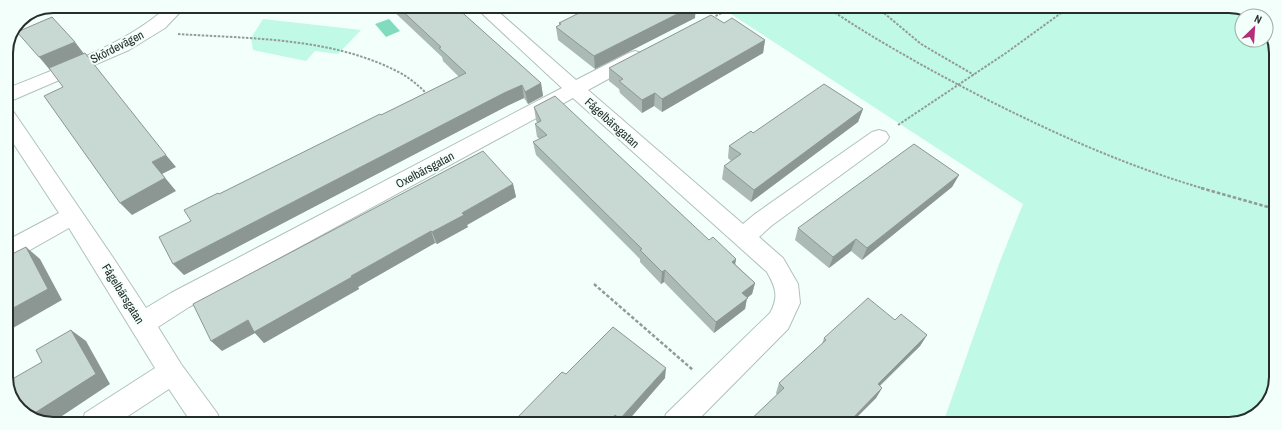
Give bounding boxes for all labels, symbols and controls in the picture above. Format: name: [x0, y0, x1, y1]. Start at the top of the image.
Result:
north arrow: [1234, 8, 1274, 48]
text: N: [1252, 11, 1264, 27]
street label: Skördevägen: [88, 27, 146, 67]
street label: Fågelbärsgatan: [581, 94, 643, 152]
street label: Oxelbärsgatan: [393, 148, 457, 192]
street label: Fågelbärsgatan: [98, 261, 148, 327]

